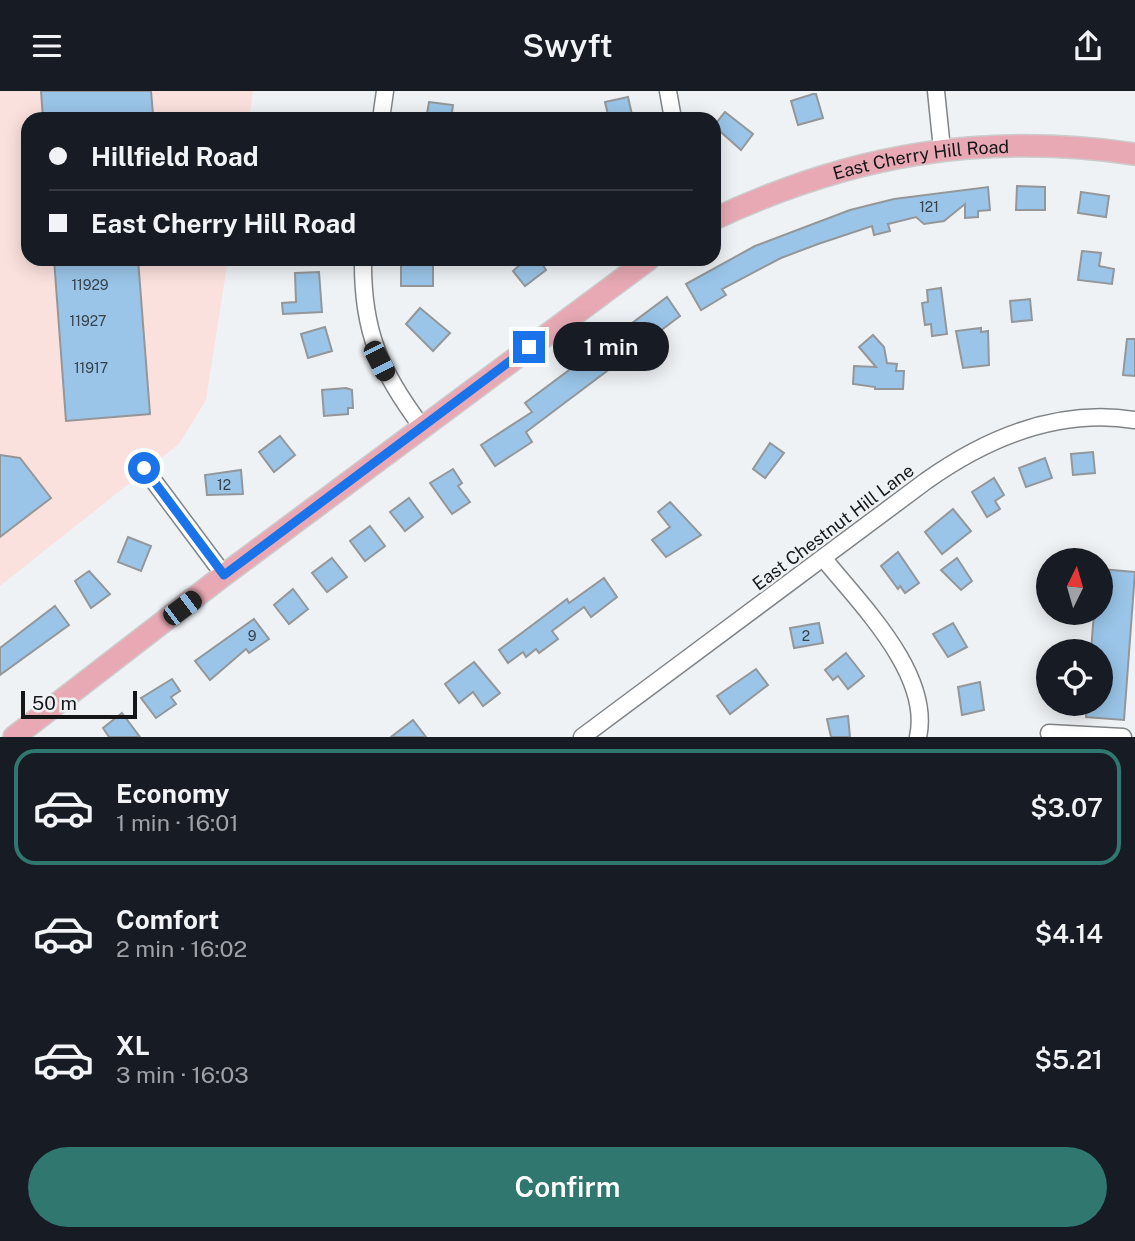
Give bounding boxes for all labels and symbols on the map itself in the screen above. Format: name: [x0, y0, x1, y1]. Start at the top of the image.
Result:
street label: East Cherry Hill Road: [830, 135, 1009, 183]
house number: 121: [919, 199, 939, 215]
house number: 11929: [71, 277, 109, 293]
house number: 11927: [70, 313, 106, 329]
callout: 1 min: [554, 323, 669, 371]
route end: [513, 331, 545, 363]
car: [361, 338, 398, 384]
house number: 11917: [74, 360, 108, 376]
route start: [128, 452, 160, 484]
street label: East Chestnut Hill Lane: [748, 460, 918, 594]
house number: 12: [217, 477, 231, 493]
north arrow: [1036, 548, 1113, 625]
car: [159, 587, 206, 629]
house number: 9: [248, 628, 257, 644]
house number: 2: [802, 628, 810, 644]
scale bar: [21, 688, 136, 720]

